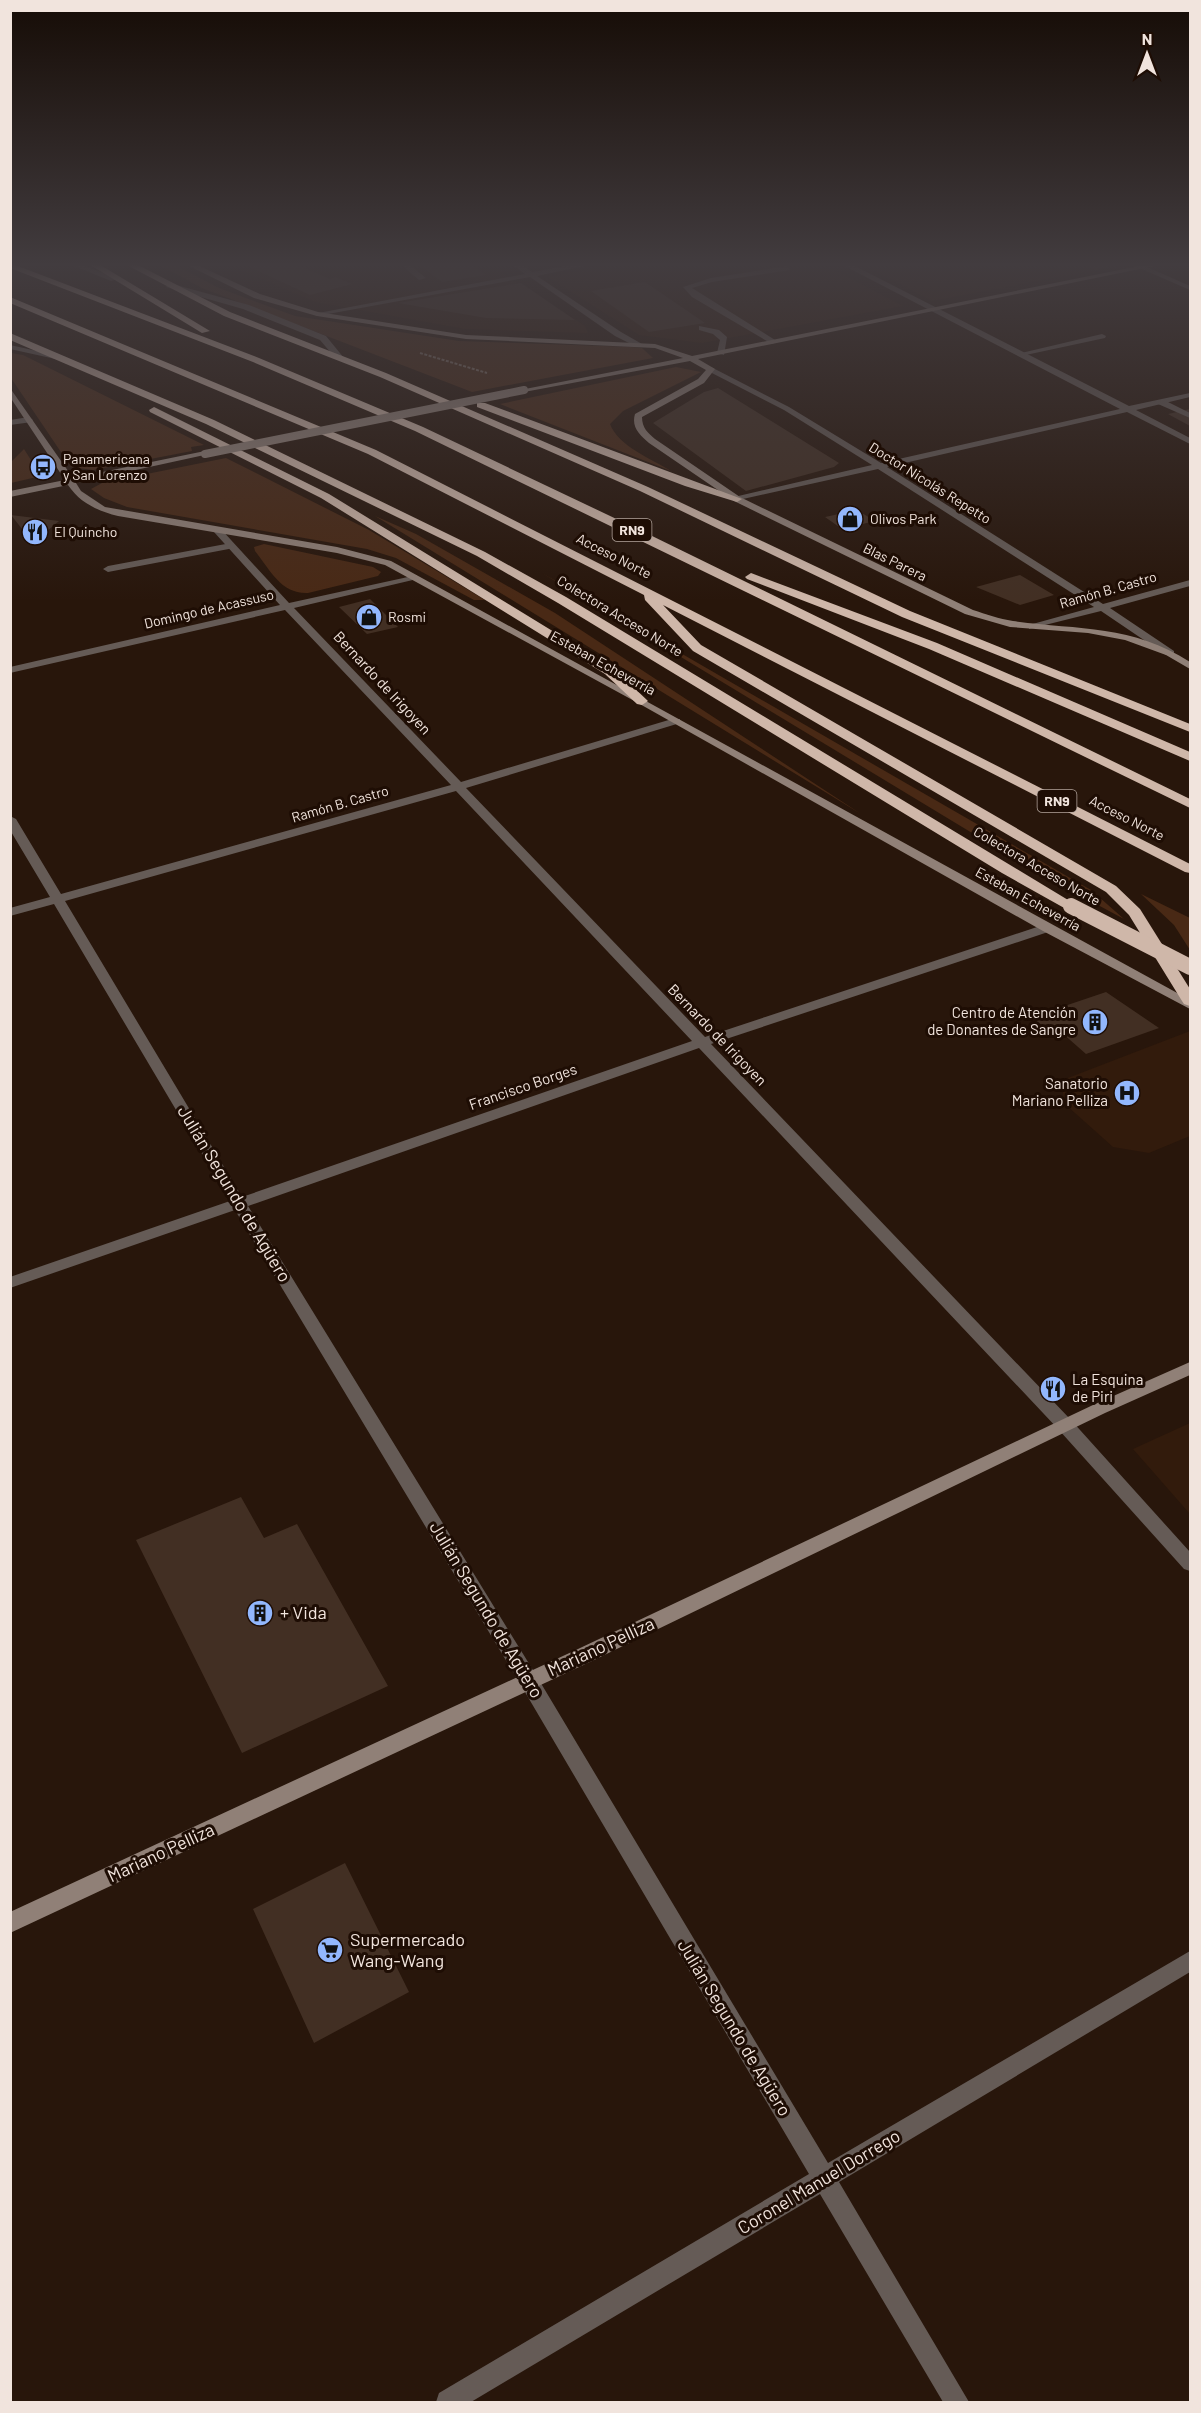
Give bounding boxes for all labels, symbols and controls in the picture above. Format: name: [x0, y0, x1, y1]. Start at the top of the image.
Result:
north arrow: [1117, 24, 1177, 84]
text: N: [1142, 29, 1152, 48]
street label: Doctor Nicolás Repetto: [866, 438, 994, 527]
place label: Panamericana y San Lorenzo: [63, 450, 150, 483]
bus stop icon: Panamericana y San Lorenzo: [28, 452, 58, 482]
shop icon: Olivos Park: [835, 504, 865, 534]
place label: Olivos Park: [870, 510, 937, 527]
restaurant icon: El Quincho: [20, 517, 50, 547]
road number: RN9: [612, 519, 652, 541]
place label: El Quincho: [54, 523, 117, 540]
street label: Acceso Norte: [574, 529, 655, 582]
street label: Blas Parera: [861, 539, 930, 584]
street label: Ramón B. Castro: [1057, 568, 1158, 612]
street label: Colectora Acceso Norte: [554, 571, 686, 660]
street label: Domingo de Acassuso: [142, 585, 275, 632]
shop icon: Rosmi: [354, 602, 384, 632]
place label: Rosmi: [388, 608, 426, 625]
street label: Bernardo de Irigoyen: [330, 627, 435, 738]
street label: Esteban Echeverría: [548, 627, 659, 698]
street label: Ramón B. Castro: [289, 782, 390, 826]
road number: RN9: [1038, 790, 1076, 812]
street label: Acceso Norte: [1087, 791, 1168, 844]
street label: Colectora Acceso Norte: [971, 822, 1104, 909]
street label: Esteban Echeverría: [973, 863, 1084, 934]
street label: Bernardo de Irigoyen: [665, 980, 771, 1089]
place label: Centro de Atención de Donantes de Sangre: [927, 1003, 1076, 1038]
building icon: Centro de Atención de Donantes de Sangre: [1080, 1007, 1110, 1037]
street label: Francisco Borges: [466, 1059, 579, 1113]
place label: Sanatorio Mariano Pelliza: [1012, 1074, 1108, 1109]
hospital icon: Sanatorio Mariano Pelliza: [1112, 1078, 1142, 1108]
street label: Julián Segundo de Agüero: [173, 1101, 296, 1286]
place label: La Esquina de Piri: [1072, 1370, 1143, 1405]
restaurant icon: La Esquina de Piri: [1038, 1374, 1068, 1404]
street label: Julián Segundo de Agüero: [425, 1517, 548, 1702]
building icon: + Vida: [245, 1598, 275, 1628]
place label: + Vida: [280, 1601, 327, 1623]
street label: Mariano Pelliza: [544, 1612, 658, 1680]
street label: Mariano Pelliza: [104, 1818, 218, 1886]
place label: Supermercado Wang-Wang: [350, 1928, 465, 1971]
supermarket icon: Supermercado Wang-Wang: [315, 1935, 345, 1965]
street label: Julián Segundo de Agüero: [673, 1935, 796, 2120]
street label: Coronel Manuel Dorrego: [733, 2124, 904, 2238]

